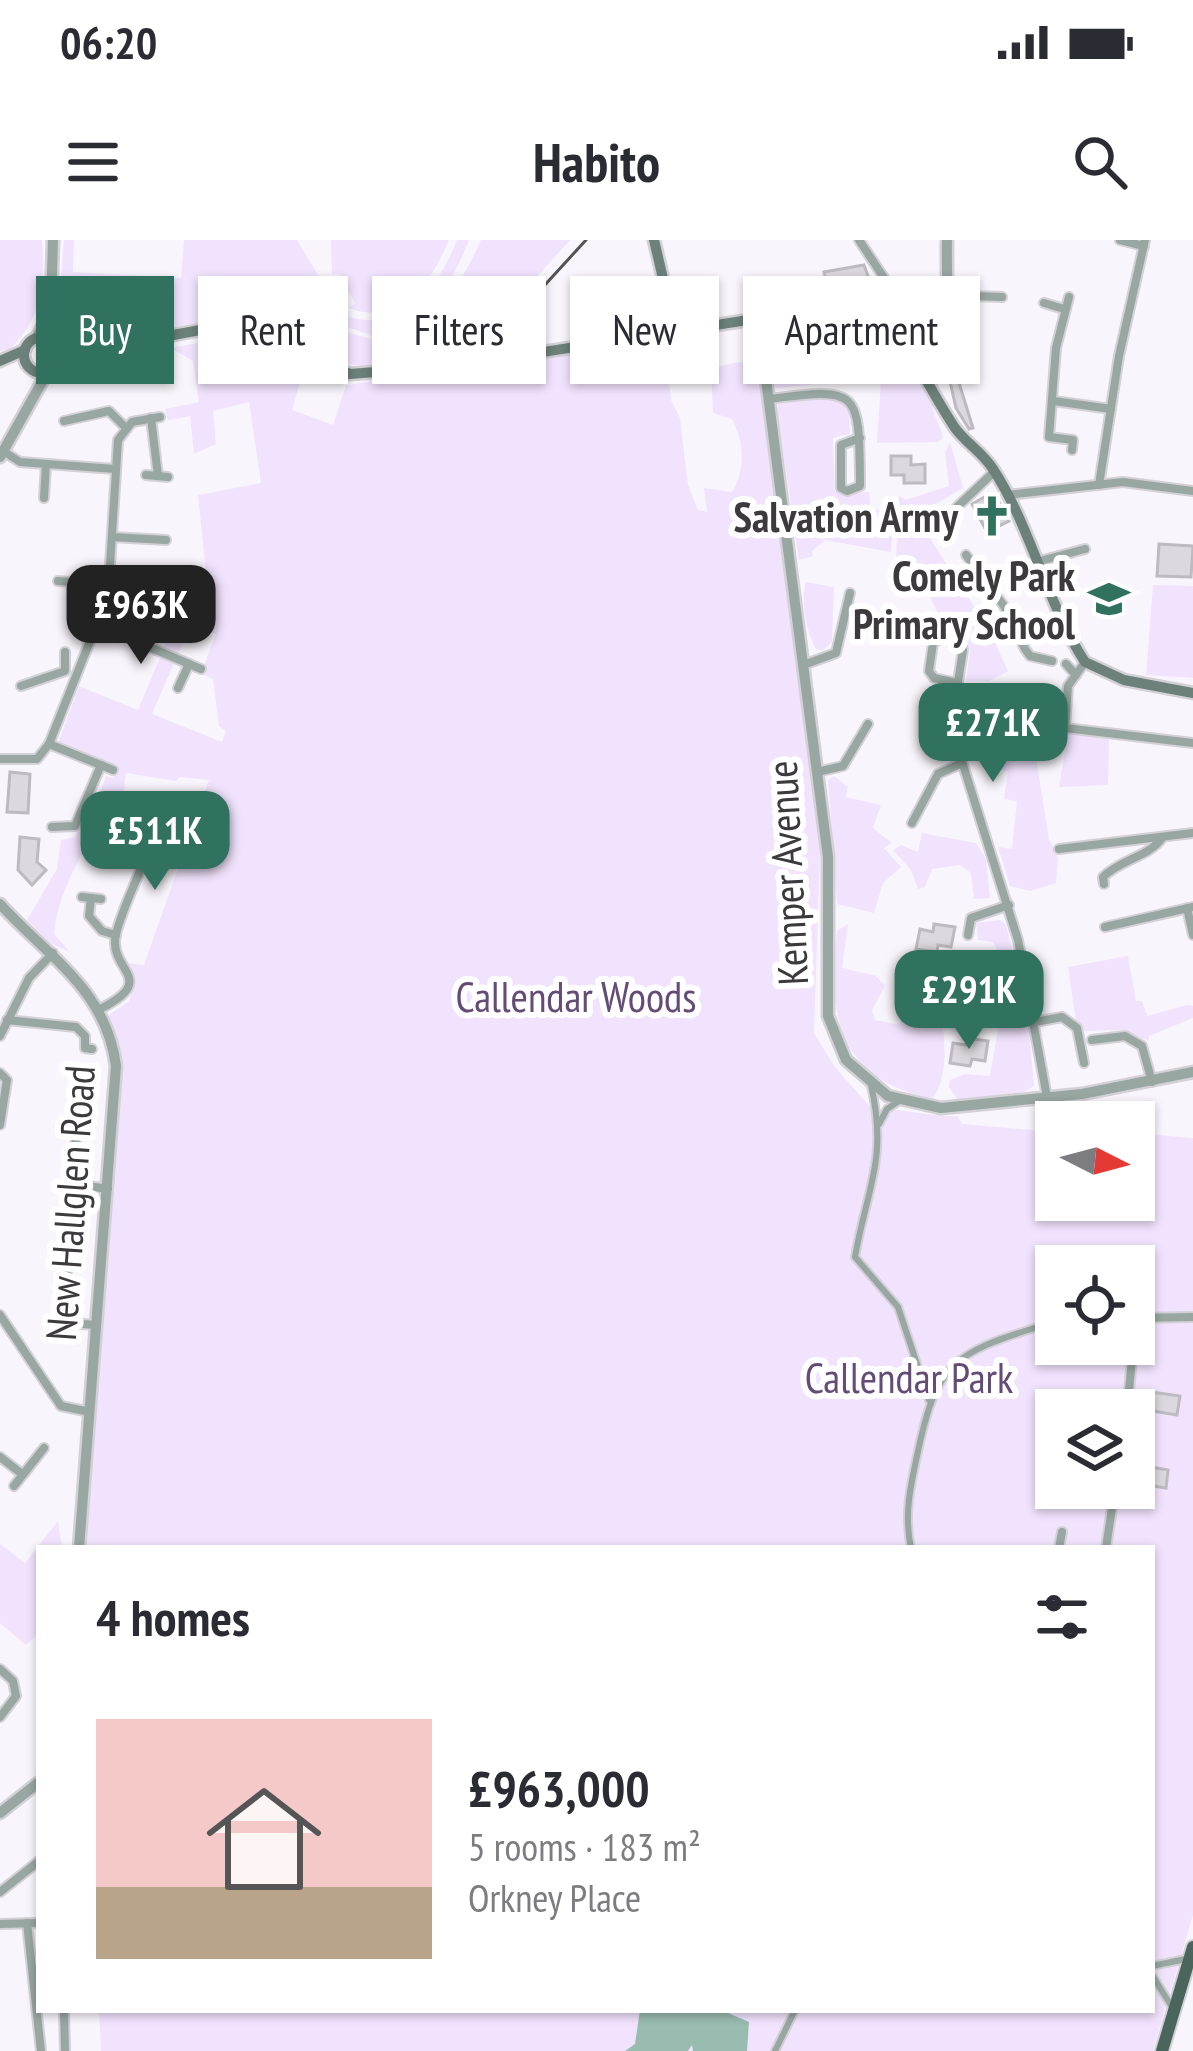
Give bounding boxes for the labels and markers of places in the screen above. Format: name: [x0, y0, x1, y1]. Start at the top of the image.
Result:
place label: Salvation Army: [734, 489, 959, 544]
church icon: Salvation Army: [969, 493, 1015, 539]
place label: Comely Park Primary School: [853, 548, 1076, 651]
pin: £963K: [57, 565, 225, 667]
school or university icon: Comely Park Primary School: [1086, 576, 1132, 622]
pin: £271K: [909, 683, 1077, 785]
pin: £511K: [71, 791, 239, 893]
pin: £291K: [885, 950, 1053, 1052]

